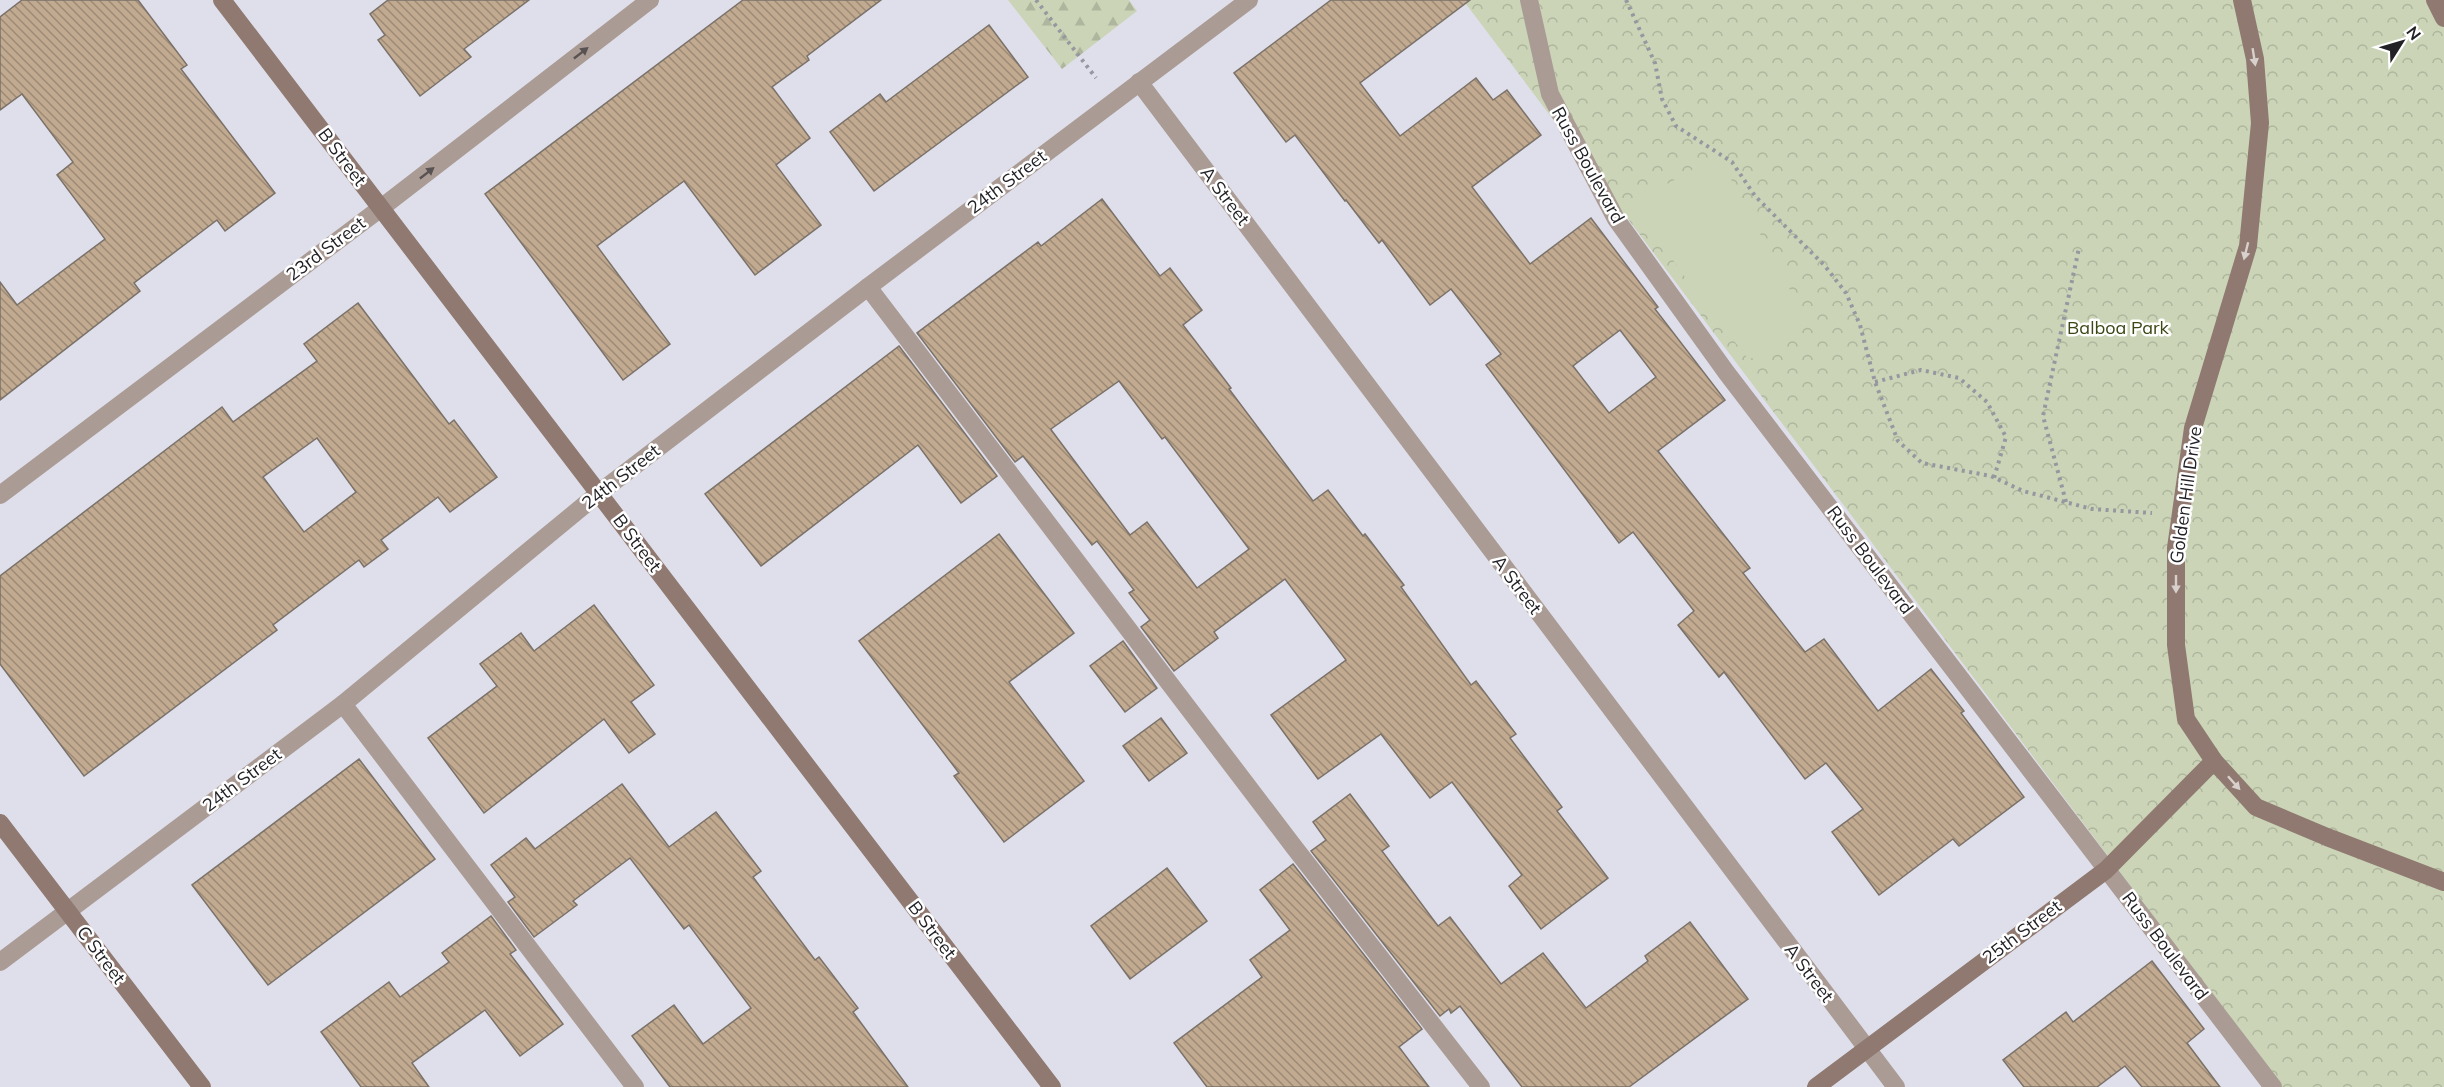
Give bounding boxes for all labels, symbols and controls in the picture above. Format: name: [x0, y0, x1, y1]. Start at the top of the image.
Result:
north arrow: [2372, 12, 2432, 72]
text: N: [2402, 22, 2426, 44]
one-way arrow: [573, 47, 589, 60]
one-way arrow: [2250, 48, 2259, 67]
street label: Russ Boulevard: [1547, 102, 1630, 227]
street label: B Street: [313, 123, 372, 190]
street label: 24th Street: [963, 144, 1051, 219]
street label: A Street: [1196, 162, 1255, 230]
one-way arrow: [419, 167, 434, 179]
street label: 23rd Street: [282, 211, 370, 286]
one-way arrow: [2241, 242, 2251, 260]
park label: Balboa Park: [2067, 316, 2170, 339]
street label: Golden Hill Drive: [2164, 425, 2207, 565]
street label: 24th Street: [577, 439, 664, 514]
street label: Russ Boulevard: [1822, 501, 1919, 618]
street label: B Street: [608, 509, 667, 576]
street label: A Street: [1488, 551, 1547, 619]
one-way arrow: [2171, 574, 2181, 593]
street label: 24th Street: [198, 742, 286, 817]
one-way arrow: [2227, 775, 2240, 790]
street label: Russ Boulevard: [2117, 887, 2214, 1004]
street label: 25th Street: [1978, 894, 2066, 969]
street label: B Street: [903, 896, 962, 963]
street label: C Street: [72, 921, 131, 988]
street label: A Street: [1780, 939, 1839, 1007]

